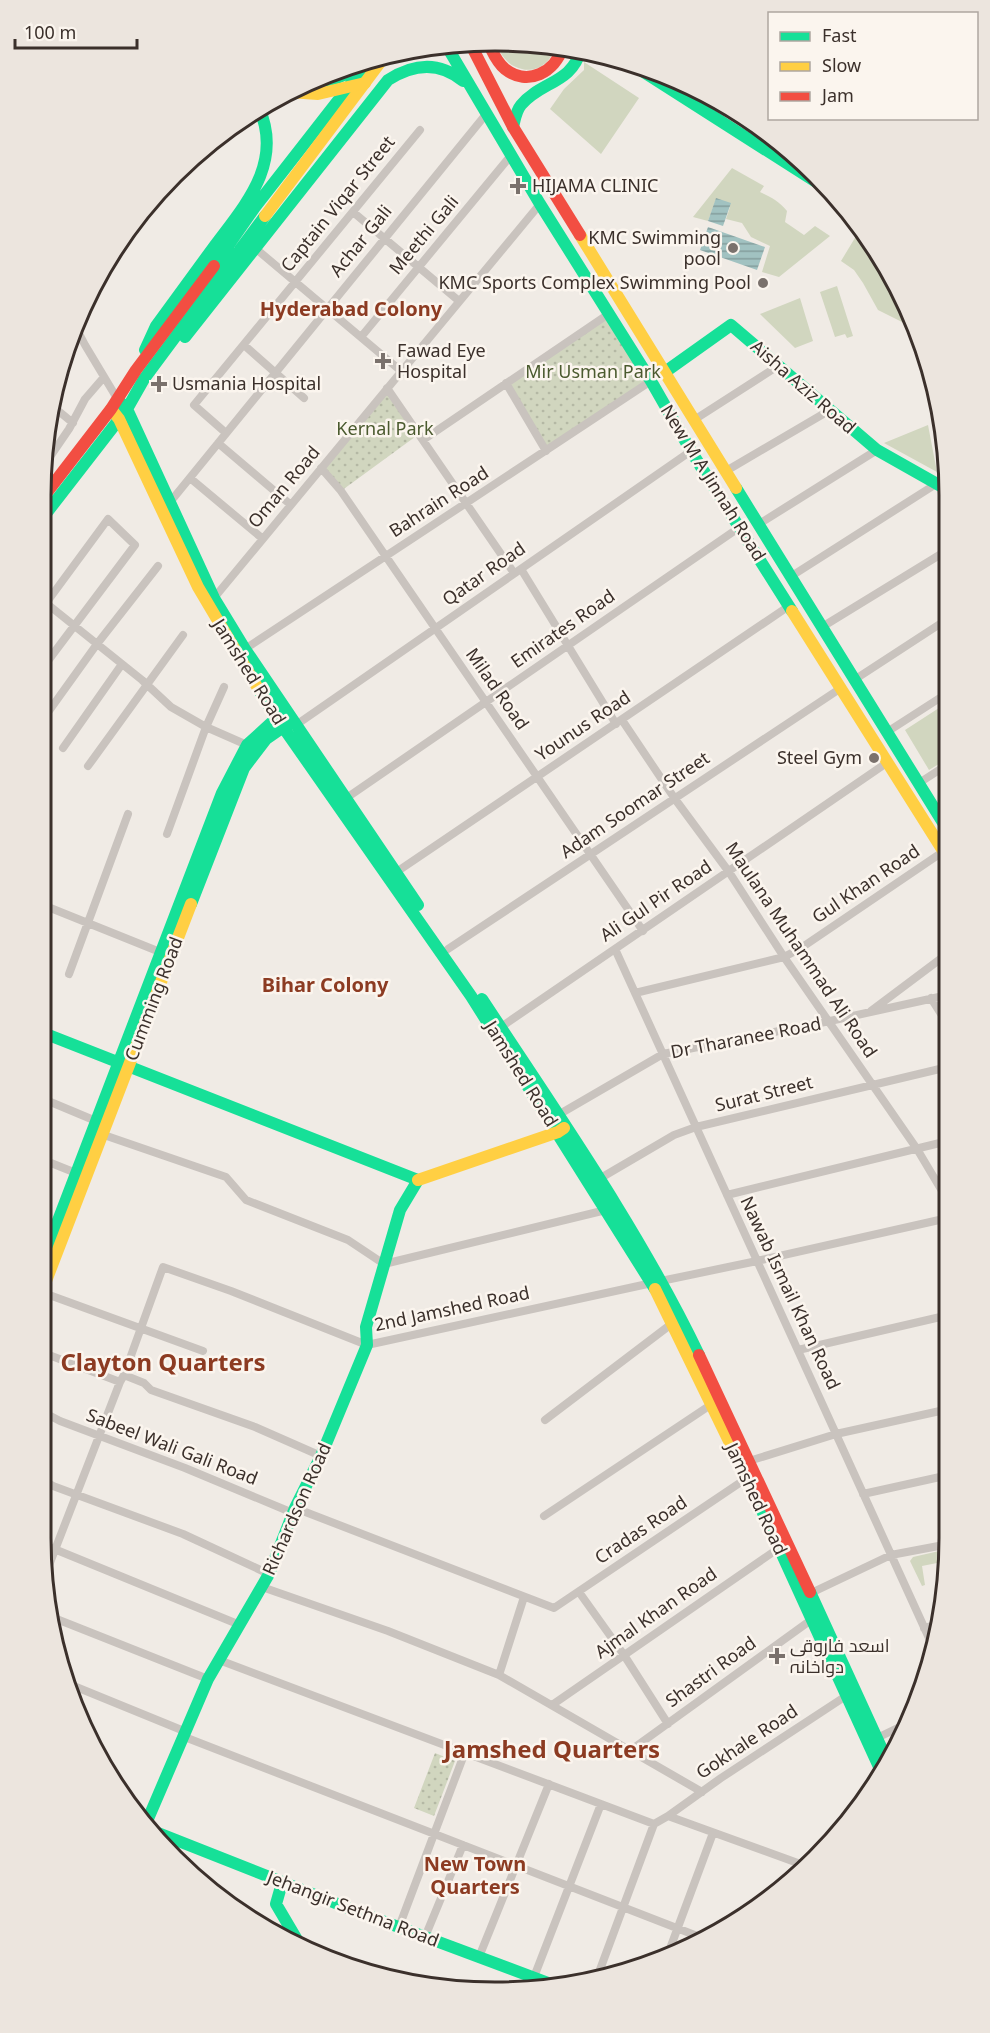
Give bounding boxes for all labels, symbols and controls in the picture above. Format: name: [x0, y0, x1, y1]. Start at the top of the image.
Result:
scale bar: [15, 12, 136, 50]
legend: [768, 12, 978, 120]
text: 100 m: [24, 20, 76, 44]
text: Fast: [822, 23, 857, 47]
text: Slow: [822, 53, 861, 77]
text: Jam: [820, 83, 854, 107]
street label: Captain Viqar Street: [275, 130, 400, 276]
place label: HIJAMA CLINIC: [532, 173, 658, 197]
marker: HIJAMA CLINIC: [509, 177, 527, 195]
street label: Meethi Gali: [383, 190, 463, 279]
street label: Achar Gali: [324, 199, 397, 281]
place label: KMC Swimming pool: [588, 225, 721, 270]
marker: KMC Swimming pool: [726, 241, 740, 255]
place label: KMC Sports Complex Swimming Pool: [438, 270, 751, 294]
marker: KMC Sports Complex Swimming Pool: [756, 276, 770, 290]
district label: Hyderabad Colony: [260, 295, 443, 322]
street label: Aisha Aziz Road: [746, 334, 861, 438]
place label: Fawad Eye Hospital: [397, 338, 486, 383]
marker: Fawad Eye Hospital: [374, 352, 392, 370]
park label: Mir Usman Park: [525, 359, 661, 383]
place label: Usmania Hospital: [172, 371, 321, 395]
marker: Usmania Hospital: [150, 375, 168, 393]
street label: New M A Jinnah Road: [656, 400, 772, 565]
park label: Kernal Park: [336, 416, 434, 440]
street label: Oman Road: [242, 440, 325, 532]
street label: Bahrain Road: [384, 460, 493, 542]
street label: Qatar Road: [437, 536, 530, 611]
street label: Emirates Road: [506, 583, 619, 673]
street label: Jamshed Road: [207, 612, 292, 729]
street label: Milad Road: [461, 643, 535, 734]
street label: Younus Road: [530, 684, 635, 766]
street label: Adam Soomar Street: [555, 745, 714, 863]
place label: Steel Gym: [777, 745, 862, 769]
marker: Steel Gym: [867, 751, 881, 765]
street label: Maulana Muhammad Ali Road: [721, 837, 883, 1062]
street label: Gul Khan Road: [807, 838, 924, 928]
street label: Ali Gul Pir Road: [595, 854, 716, 946]
street label: Cumming Road: [118, 933, 188, 1064]
district label: Bihar Colony: [262, 971, 389, 998]
street label: Dr Tharanee Road: [668, 1011, 823, 1063]
street label: Jamshed Road: [479, 1014, 564, 1131]
street label: Surat Street: [713, 1069, 815, 1117]
street label: Nawab Ismail Khan Road: [735, 1192, 846, 1393]
street label: 2nd Jamshed Road: [372, 1280, 532, 1336]
district label: Clayton Quarters: [60, 1345, 266, 1378]
street label: Sabeel Wali Gali Road: [83, 1402, 261, 1490]
street label: Jamshed Road: [720, 1437, 793, 1558]
street label: Richardson Road: [256, 1439, 336, 1579]
street label: Cradas Road: [590, 1490, 691, 1569]
street label: Ajmal Khan Road: [590, 1561, 721, 1663]
street label: Shastri Road: [660, 1630, 760, 1712]
place label: اسعد فاروقی دواخانہ: [790, 1633, 890, 1678]
marker: اسعد فاروقی دواخانہ: [768, 1647, 786, 1665]
street label: Gokhale Road: [691, 1698, 802, 1784]
district label: Jamshed Quarters: [442, 1732, 660, 1765]
district label: New Town Quarters: [424, 1850, 526, 1900]
street label: Jehangir Sethna Road: [262, 1864, 443, 1952]

